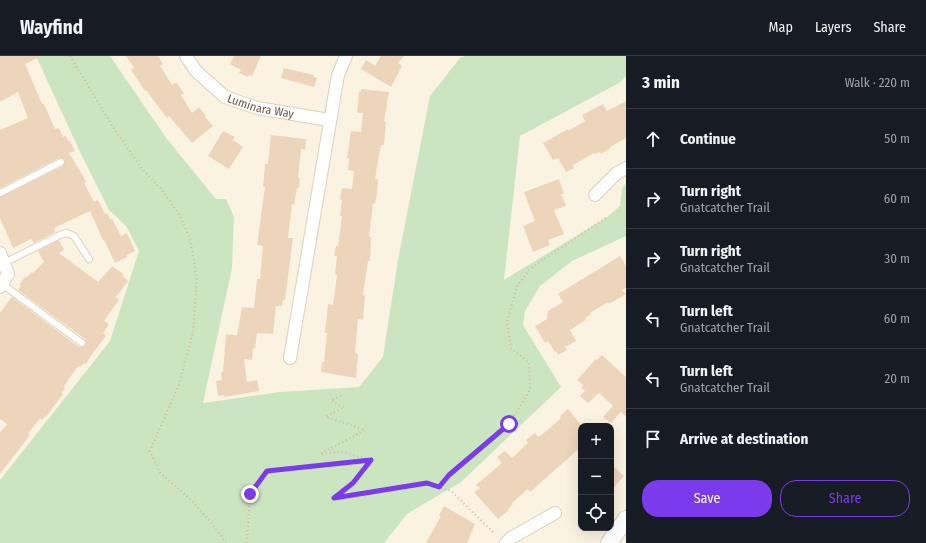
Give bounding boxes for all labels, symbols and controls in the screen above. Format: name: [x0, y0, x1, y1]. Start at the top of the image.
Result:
text: Wayfind: [20, 16, 83, 39]
text: Map: [769, 19, 793, 36]
text: Layers: [815, 19, 851, 36]
text: Share: [873, 19, 906, 36]
text: 3 min: [642, 72, 680, 93]
text: Walk · 220 m: [845, 75, 910, 90]
street label: Luminara Way: [226, 91, 296, 121]
icon: ahead: [642, 128, 664, 150]
text: Continue: [680, 130, 736, 148]
text: 50 m: [884, 131, 910, 146]
text: Turn right: [680, 182, 741, 200]
icon: right: [642, 188, 664, 210]
text: 60 m: [884, 191, 910, 206]
text: Gnatcatcher Trail: [680, 200, 770, 215]
text: Turn right: [680, 242, 741, 260]
icon: right: [642, 248, 664, 270]
text: 30 m: [884, 251, 910, 266]
text: Gnatcatcher Trail: [680, 260, 770, 275]
text: Turn left: [680, 302, 733, 320]
icon: left: [642, 308, 664, 330]
text: 60 m: [884, 311, 910, 326]
text: Gnatcatcher Trail: [680, 320, 770, 335]
text: Turn left: [680, 362, 733, 380]
icon: left: [642, 368, 664, 390]
text: 20 m: [884, 371, 910, 386]
text: Gnatcatcher Trail: [680, 380, 770, 395]
route start: [500, 415, 518, 433]
map controls: [578, 423, 614, 531]
button: +: [578, 423, 614, 459]
icon: arrive: [642, 428, 664, 450]
text: Arrive at destination: [680, 430, 808, 448]
button: −: [578, 459, 614, 495]
button: Save: [642, 480, 772, 517]
button: Share: [780, 480, 910, 517]
route end: [241, 485, 259, 503]
button: locate: [578, 495, 614, 531]

